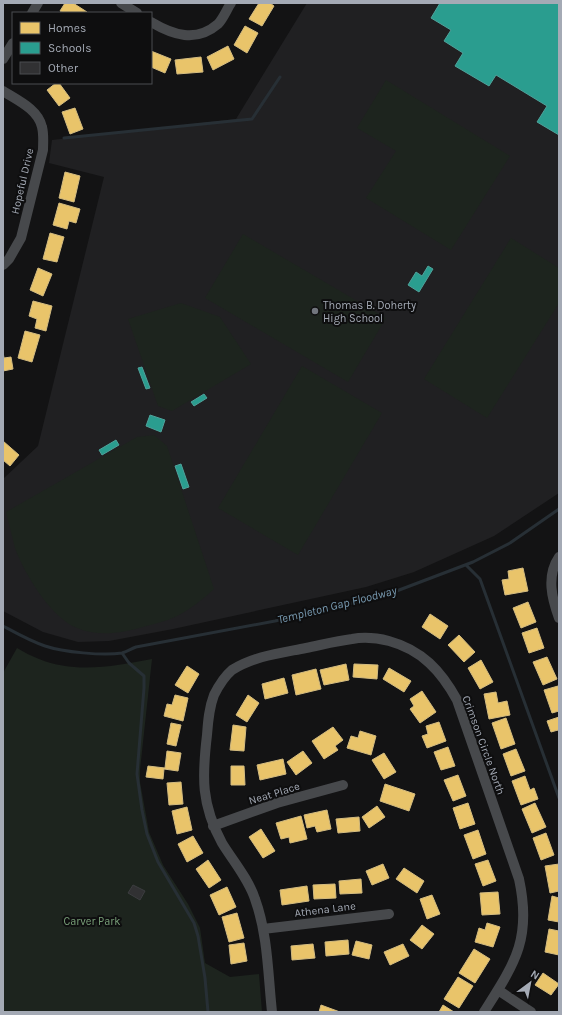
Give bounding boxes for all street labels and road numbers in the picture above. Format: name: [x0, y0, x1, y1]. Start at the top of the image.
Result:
street label: Hopeful Drive: [9, 147, 36, 215]
street label: Crimson Circle North: [460, 694, 508, 797]
street label: Neat Place: [247, 779, 301, 807]
street label: Athena Lane: [294, 899, 357, 920]

